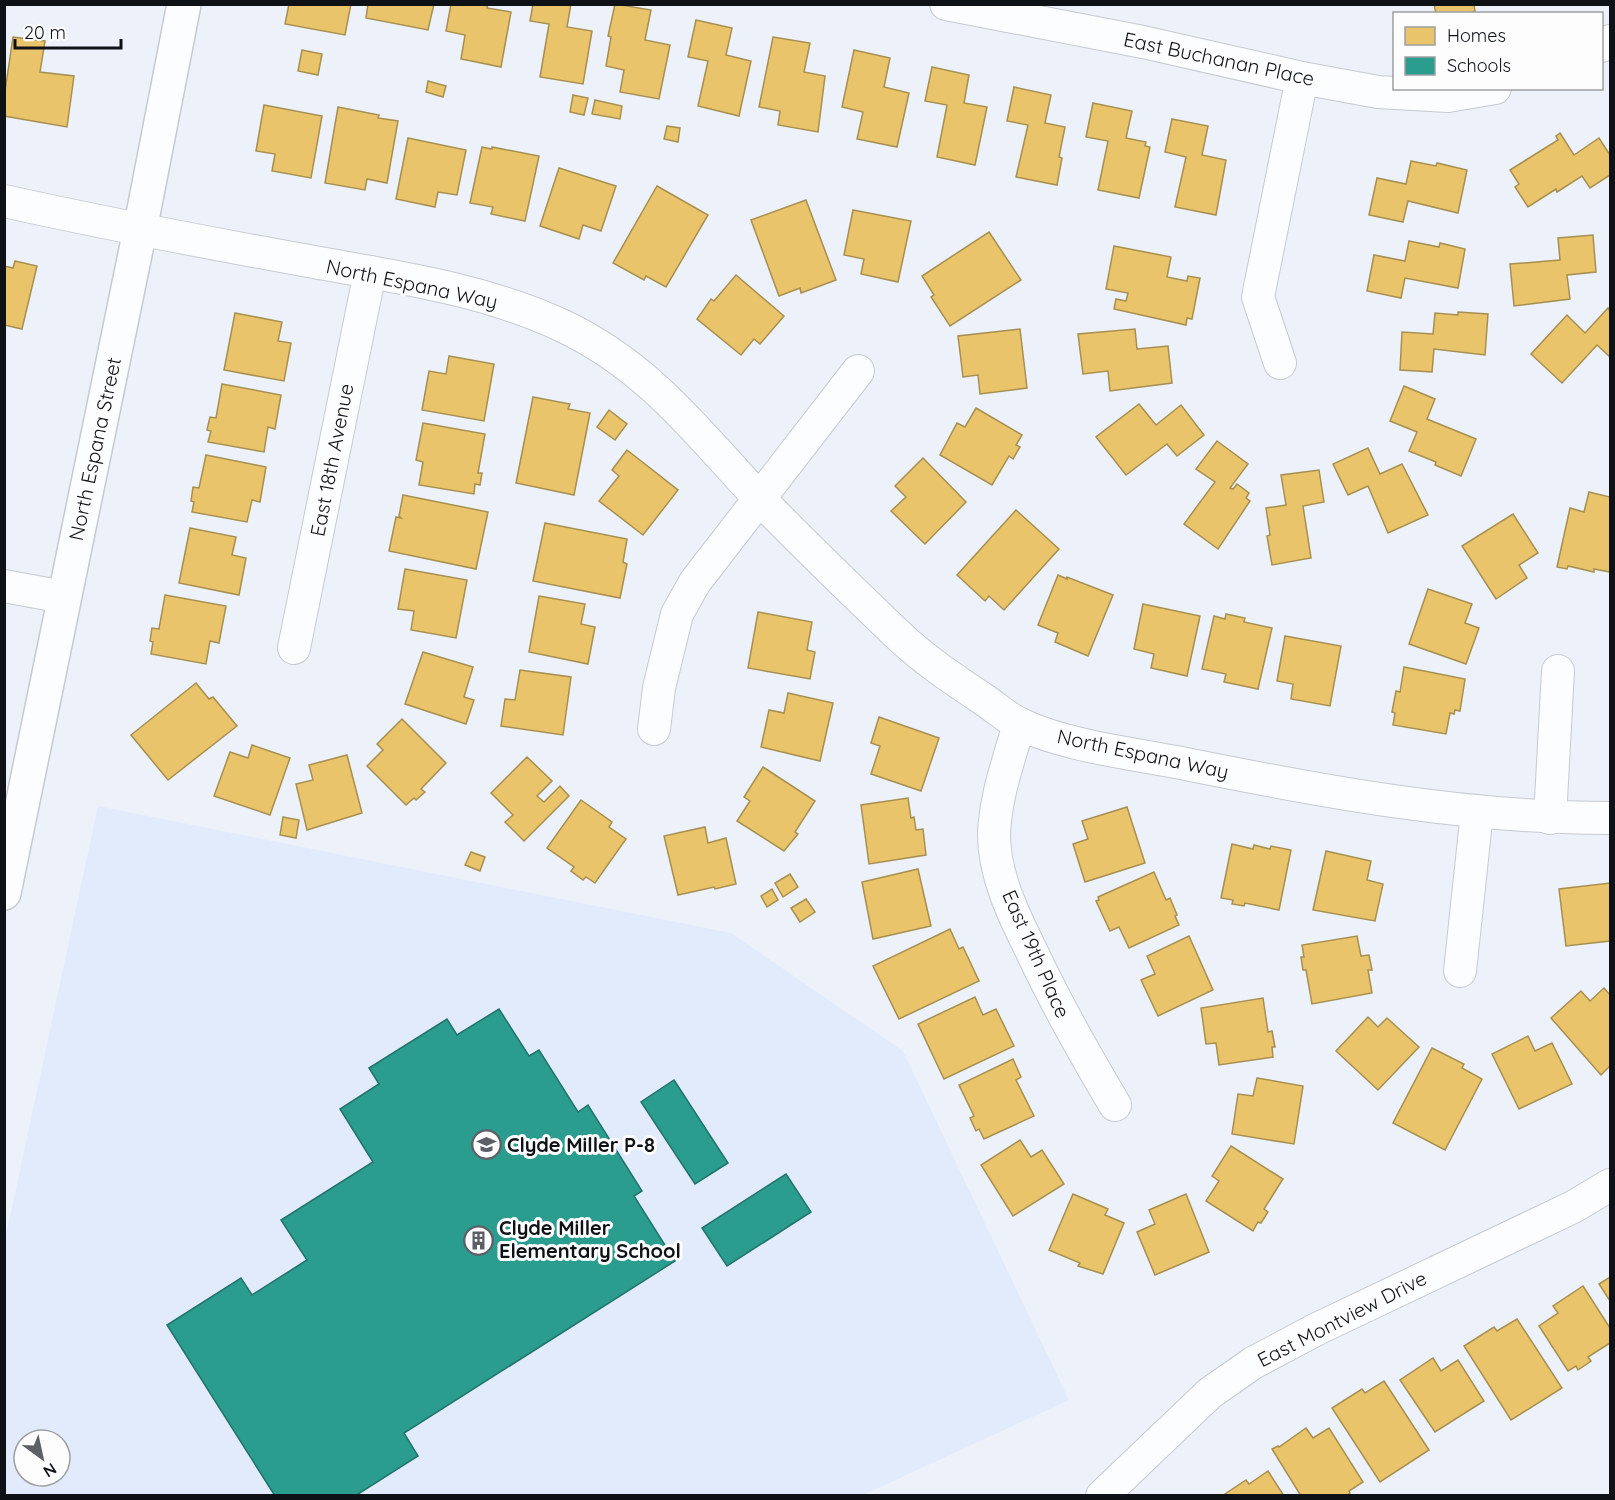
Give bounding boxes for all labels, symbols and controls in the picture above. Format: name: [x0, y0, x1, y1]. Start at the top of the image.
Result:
scale bar: [15, 12, 122, 50]
legend: [1393, 12, 1603, 90]
text: 20 m: [24, 21, 66, 44]
text: Homes: [1447, 24, 1506, 47]
street label: East Buchanan Place: [1121, 26, 1317, 91]
text: Schools: [1447, 54, 1511, 77]
street label: North Espana Way: [324, 253, 500, 314]
street label: North Espana Street: [63, 355, 126, 543]
street label: East 18th Avenue: [304, 381, 359, 539]
street label: North Espana Way: [1055, 723, 1231, 784]
street label: East 19th Place: [997, 886, 1076, 1022]
school or university icon: Clyde Miller P-8: [470, 1129, 502, 1161]
place label: Clyde Miller P-8: [507, 1132, 655, 1157]
place label: Clyde Miller Elementary School: [499, 1215, 681, 1263]
building icon: Clyde Miller Elementary School: [462, 1224, 494, 1256]
street label: East Montview Drive: [1253, 1265, 1431, 1372]
north arrow: [12, 1428, 72, 1488]
text: N: [40, 1459, 61, 1482]

